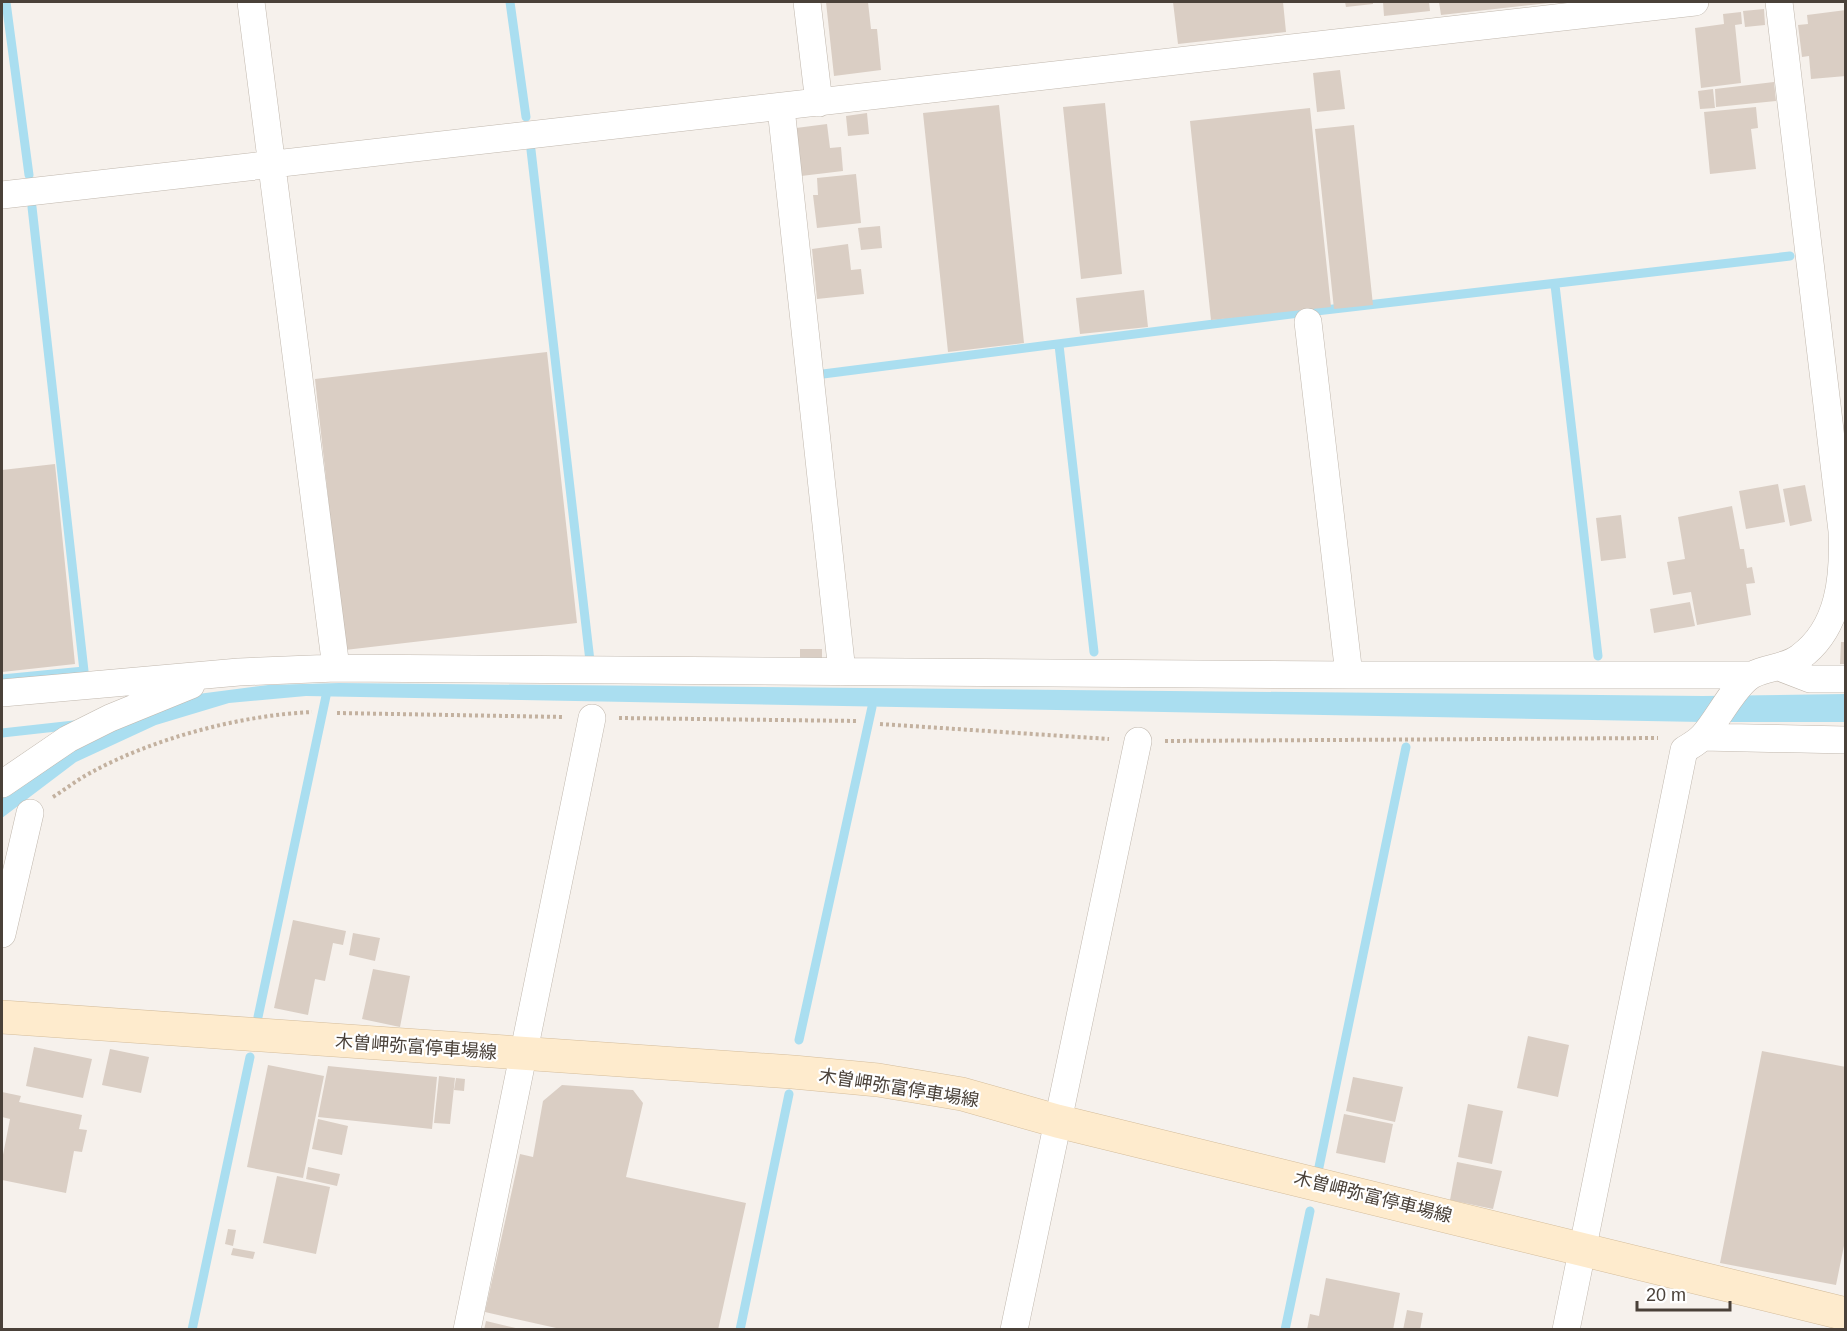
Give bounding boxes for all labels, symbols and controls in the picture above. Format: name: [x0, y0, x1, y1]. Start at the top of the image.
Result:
street label: 木曽岬弥富停車場線: [334, 1031, 498, 1063]
street label: 木曽岬弥富停車場線: [817, 1065, 981, 1111]
street label: 木曽岬弥富停車場線: [1292, 1168, 1454, 1226]
scale bar: [1637, 1274, 1730, 1312]
text: 20 m: [1646, 1285, 1686, 1305]

